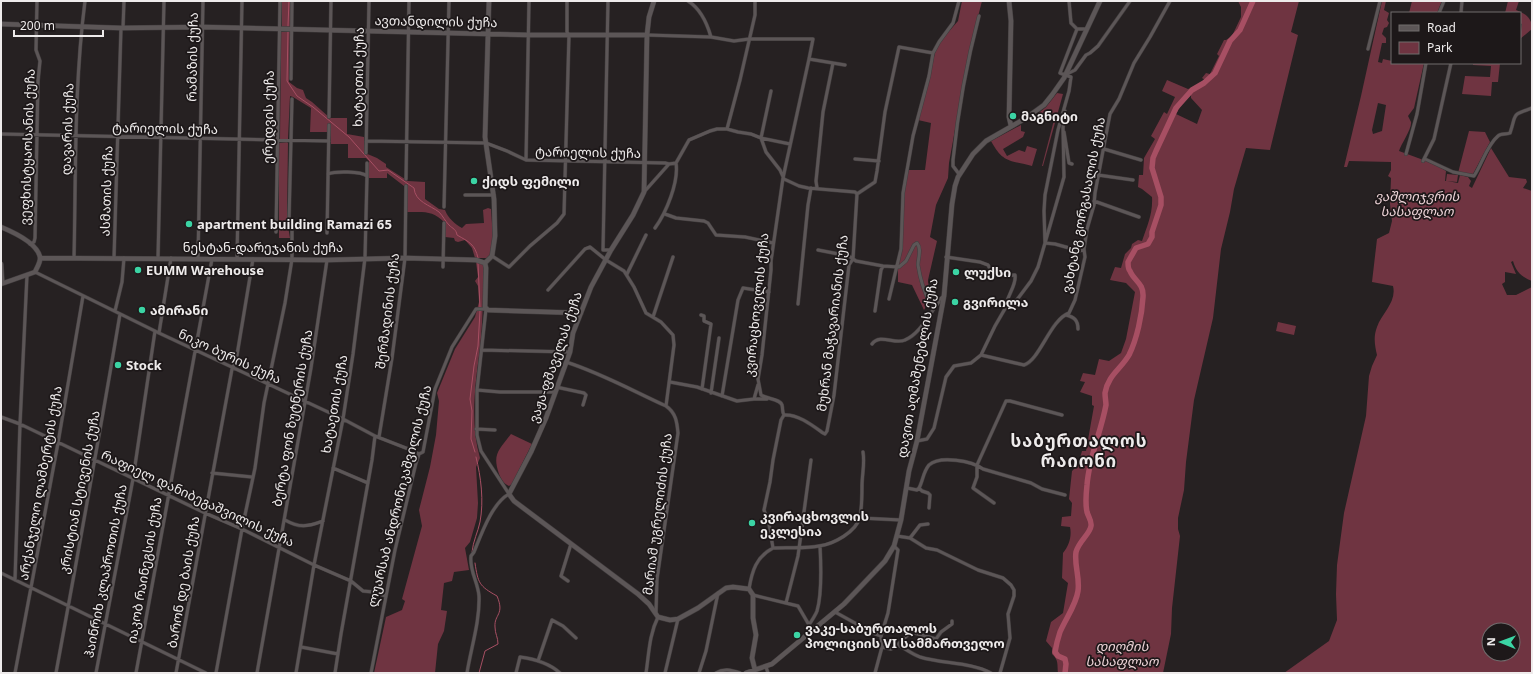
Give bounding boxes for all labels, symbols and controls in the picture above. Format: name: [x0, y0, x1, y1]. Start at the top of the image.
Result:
street label: ავთანდილის ქუჩა: [374, 11, 498, 31]
scale bar: [14, 12, 103, 38]
street label: რამაზის ქუჩა: [182, 12, 202, 102]
legend: [1391, 12, 1521, 64]
text: 200 m: [20, 17, 55, 34]
text: Road: [1427, 19, 1456, 36]
street label: ხატაეთის ქუჩა: [348, 27, 368, 127]
text: Park: [1427, 39, 1453, 56]
street label: ვეფხისტყაოსანის ქუჩა: [15, 68, 39, 226]
street label: ერედვის ქუჩა: [258, 70, 278, 164]
street label: დავარის ქუჩა: [56, 83, 78, 175]
place label: მაგნიტი: [1021, 107, 1078, 125]
marker: მაგნიტი: [1008, 111, 1018, 121]
street label: ვახტანგ გორგასალის ქუჩა: [1057, 115, 1109, 295]
street label: ტარიელის ქუჩა: [112, 118, 218, 138]
street label: ტარიელის ქუჩა: [535, 142, 641, 162]
street label: ასმათის ქუჩა: [95, 145, 117, 237]
place label: ქიდს ფემილი: [482, 172, 580, 190]
marker: ქიდს ფემილი: [469, 176, 479, 186]
park label: ვაშლიჯვრის სასაფლაო: [1375, 187, 1460, 220]
place label: apartment building Ramazi 65: [197, 215, 392, 233]
marker: apartment building Ramazi 65: [184, 219, 194, 229]
street label: კვირაცხოველის ქუჩა: [739, 232, 773, 378]
street label: მუხრან მაჭავარიანის ქუჩა: [812, 234, 852, 412]
street label: ნესტან-დარეჯანის ქუჩა: [183, 238, 343, 256]
street label: შერმადინის ქუჩა: [371, 252, 403, 370]
place label: EUMM Warehouse: [146, 261, 264, 279]
place label: ლუქსი: [964, 263, 1011, 281]
marker: EUMM Warehouse: [133, 265, 143, 275]
marker: ლუქსი: [951, 267, 961, 277]
street label: დავით აღმაშენებლის ქუჩა: [892, 277, 942, 459]
street label: ვაჟა-ფშაველას ქუჩა: [524, 289, 586, 425]
place label: გვირილა: [963, 293, 1028, 311]
marker: გვირილა: [950, 297, 960, 307]
place label: ამირანი: [150, 301, 208, 319]
marker: ამირანი: [137, 305, 147, 315]
street label: ნიკო ბურის ქუჩა: [176, 324, 284, 388]
street label: ბერტა ფონ ზუტნერის ქუჩა: [268, 328, 316, 508]
street label: ხატაეთის ქუჩა: [316, 353, 352, 455]
place label: Stock: [126, 356, 162, 374]
marker: Stock: [113, 360, 123, 370]
street label: ლუარსაბ ანდრონიკაშვილის ქუჩა: [363, 383, 435, 609]
street label: არქანჯელო ლამბერტის ქუჩა: [14, 384, 66, 582]
street label: კრისტიან სტივენის ქუჩა: [54, 409, 104, 575]
district label: საბურთალოს რაიონი: [1011, 429, 1147, 472]
street label: მარიამ უგრელიძის ქუჩა: [638, 432, 676, 596]
street label: რაფიელ დანიბეგაშვილის ქუჩა: [99, 445, 297, 551]
street label: ჰაინრიხ კლაპროთის ქუჩა: [79, 483, 131, 659]
street label: იაკობ რაინეგსის ქუჩა: [122, 495, 166, 645]
place label: კვირაცხოვლის ეკლესია: [760, 507, 869, 540]
street label: ბარონ დე ბაის ქუჩა: [163, 515, 203, 649]
marker: კვირაცხოვლის ეკლესია: [747, 518, 757, 528]
place label: ვაკე-საბურთალოს პოლიციის VI სამმართველო: [805, 619, 1005, 652]
north arrow: [1481, 622, 1521, 662]
marker: ვაკე-საბურთალოს პოლიციის VI სამმართველო: [792, 630, 802, 640]
park label: დიღმის სასაფლაო: [1086, 637, 1159, 670]
text: N: [1483, 637, 1498, 646]

